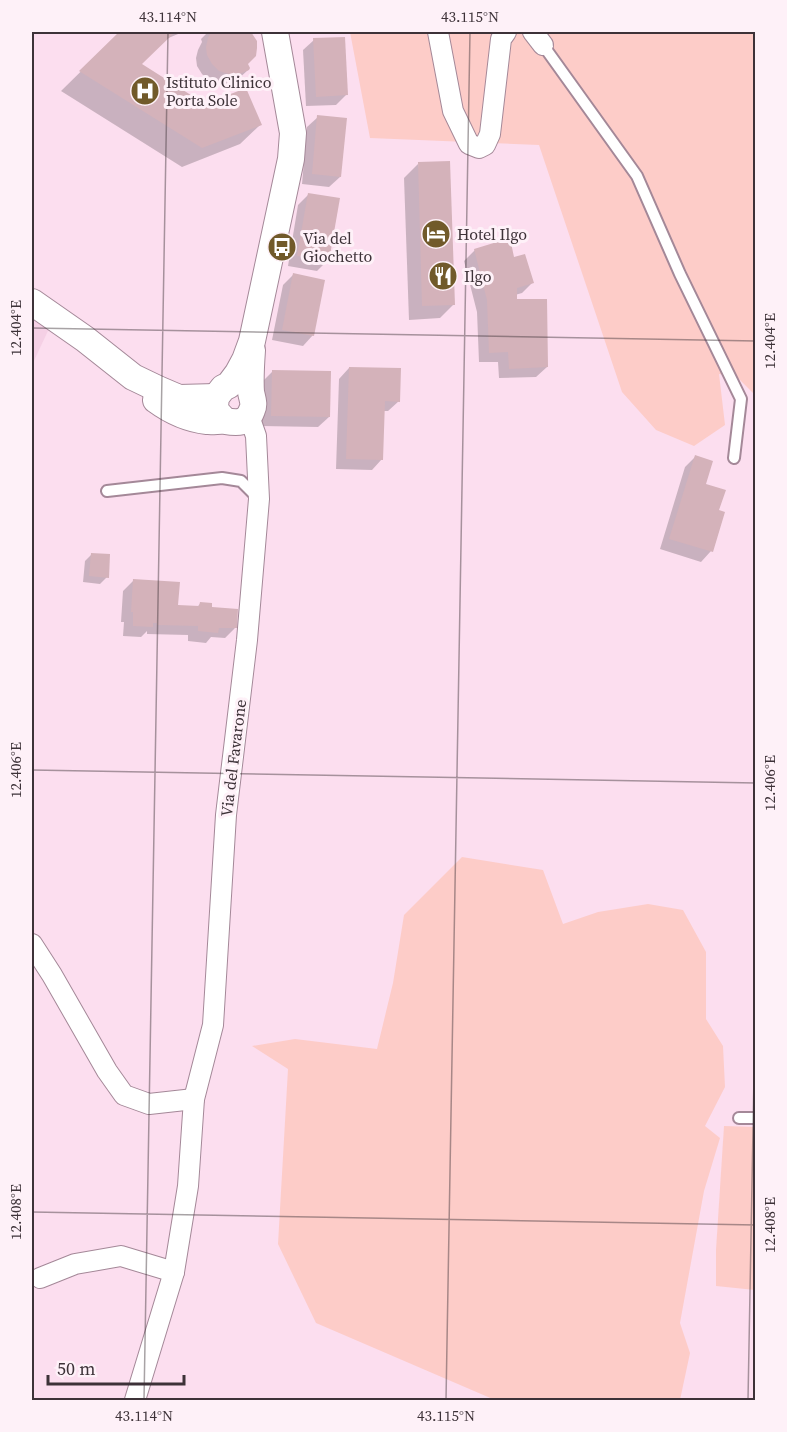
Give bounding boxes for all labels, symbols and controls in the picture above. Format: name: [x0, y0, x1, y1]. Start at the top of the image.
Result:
text: 43.114°N: [139, 6, 197, 27]
text: 43.115°N: [441, 6, 499, 27]
place label: Istituto Clinico Porta Sole: [166, 71, 272, 111]
hospital icon: Istituto Clinico Porta Sole: [129, 75, 161, 107]
hotel icon: Hotel Ilgo: [420, 218, 452, 250]
place label: Hotel Ilgo: [457, 223, 527, 245]
place label: Via del Giochetto: [303, 227, 372, 267]
bus stop icon: Via del Giochetto: [266, 231, 298, 263]
restaurant icon: Ilgo: [427, 260, 459, 292]
place label: Ilgo: [464, 265, 492, 287]
text: 12.404°E: [5, 300, 26, 356]
text: 12.404°E: [759, 313, 780, 369]
street label: Via del Favarone: [215, 698, 251, 818]
text: 12.406°E: [5, 742, 26, 798]
text: 12.406°E: [759, 755, 780, 811]
text: 12.408°E: [5, 1184, 26, 1240]
text: 12.408°E: [759, 1197, 780, 1253]
scale bar: [48, 1348, 184, 1386]
text: 50 m: [57, 1356, 95, 1381]
text: 43.114°N: [115, 1405, 173, 1426]
text: 43.115°N: [417, 1405, 475, 1426]

